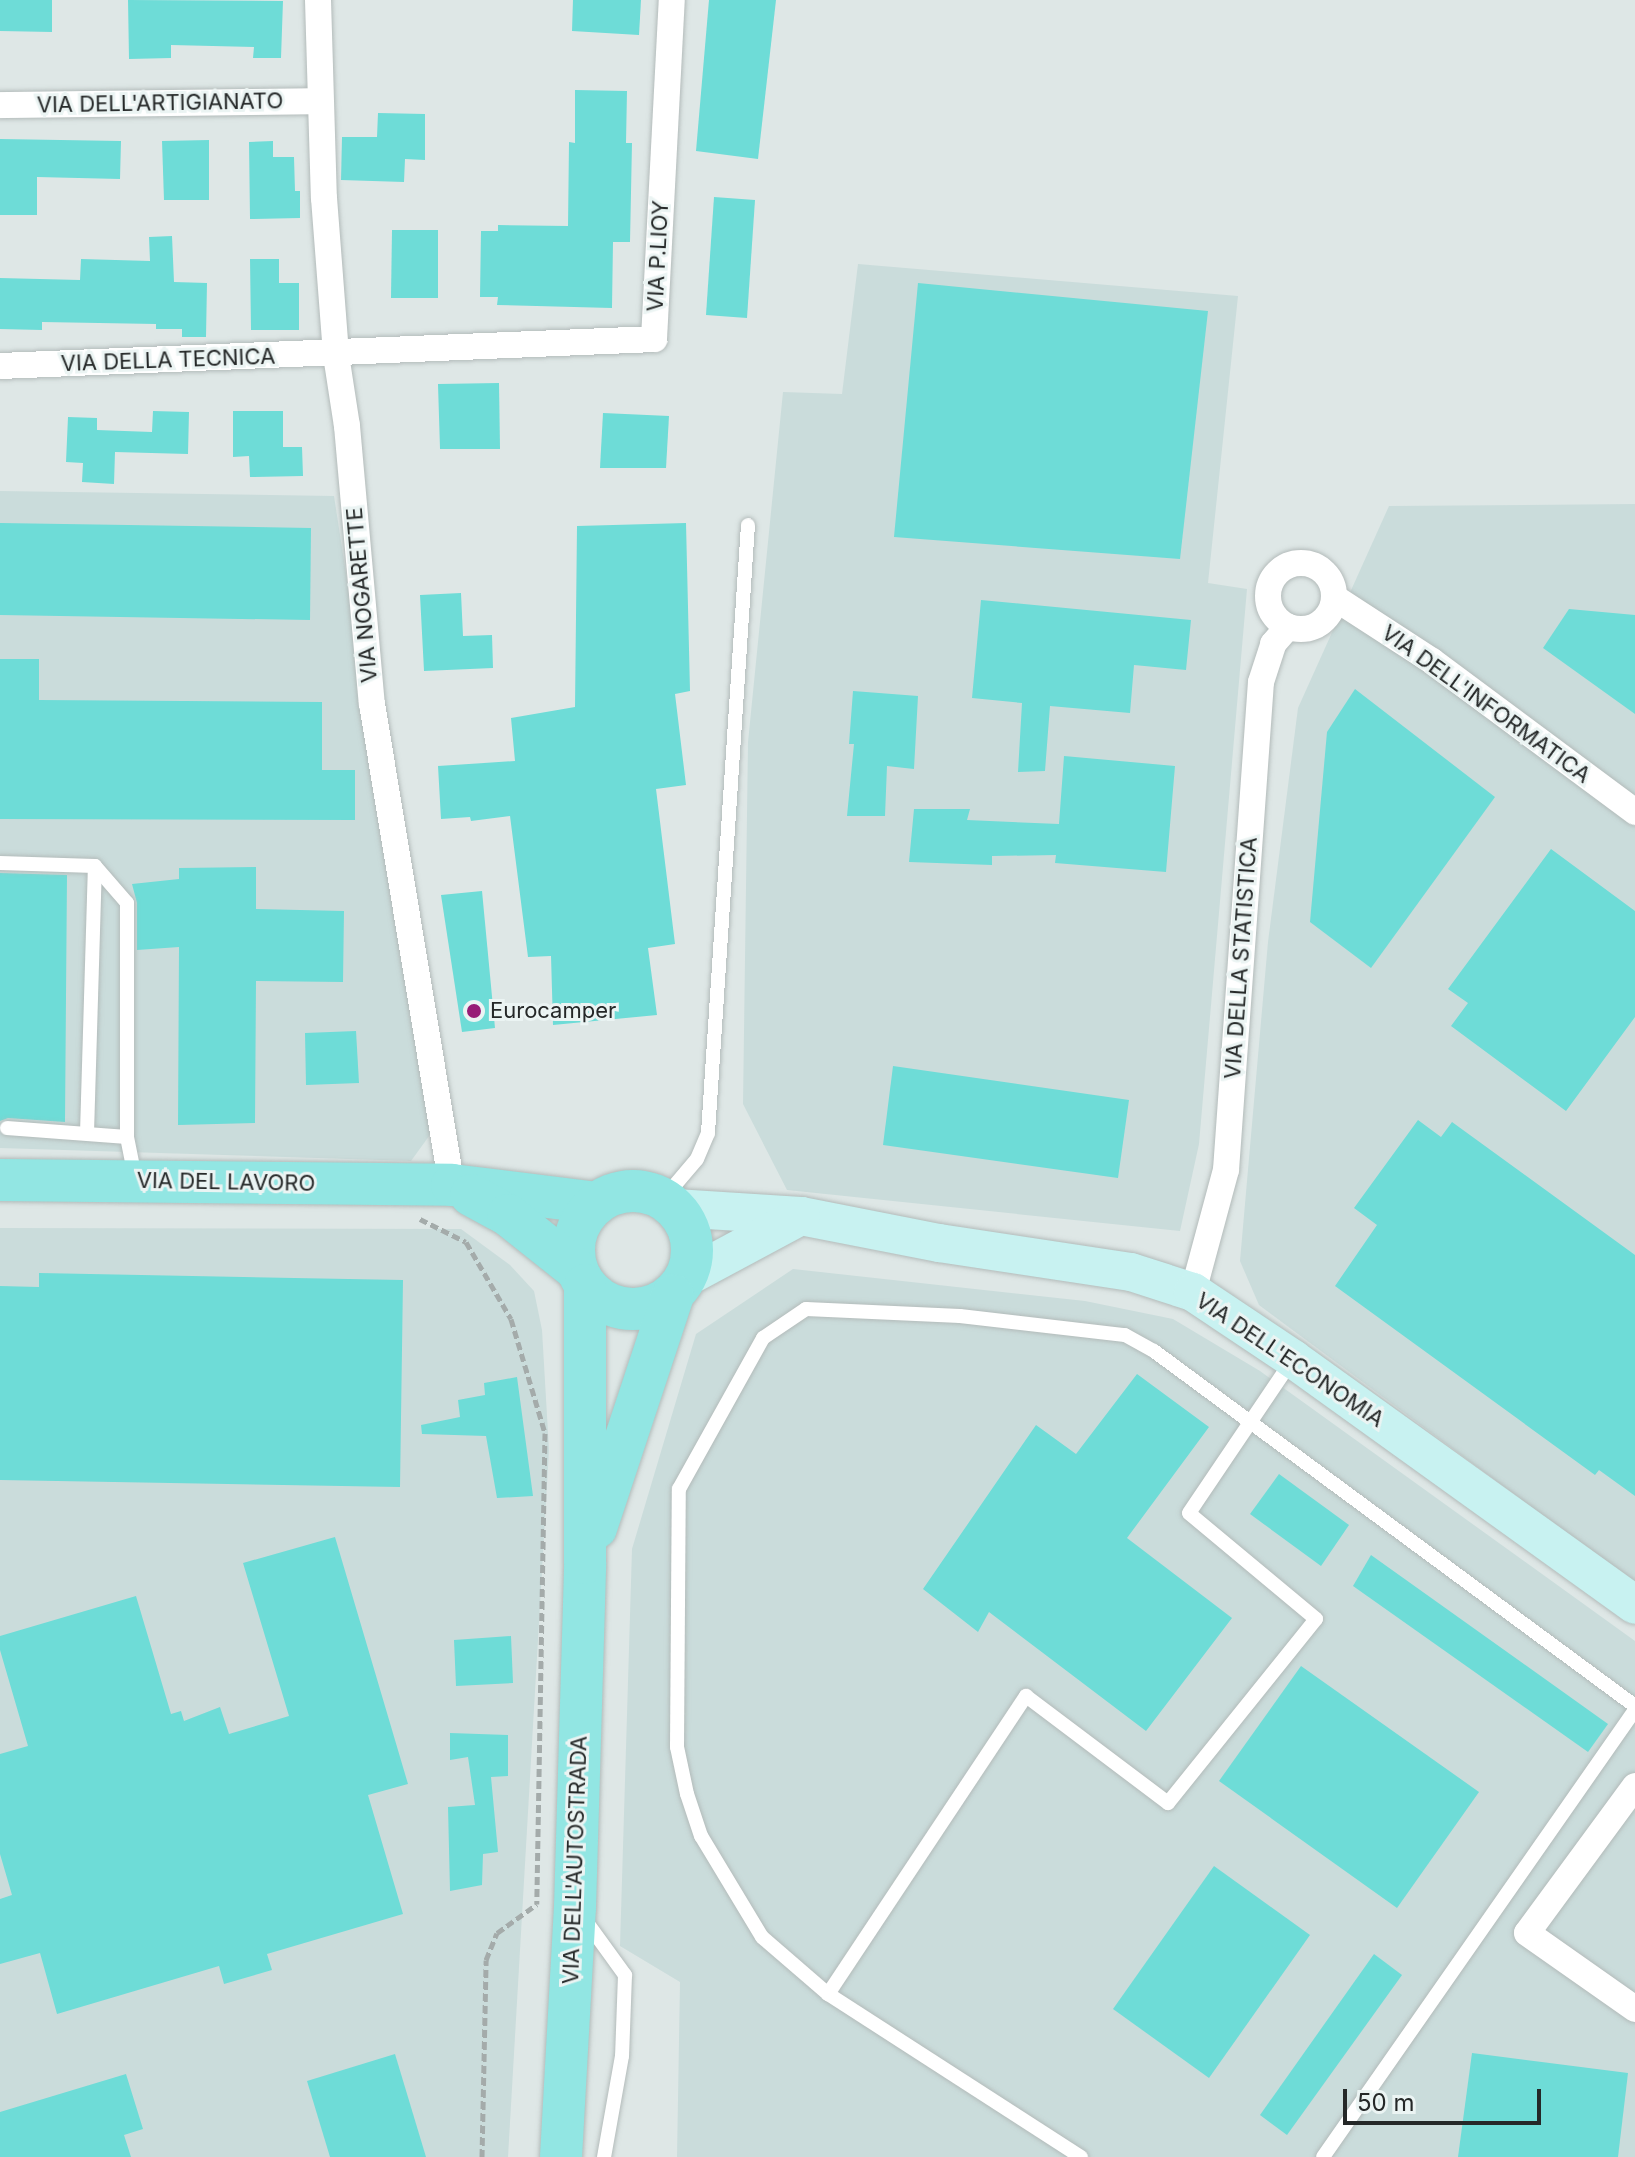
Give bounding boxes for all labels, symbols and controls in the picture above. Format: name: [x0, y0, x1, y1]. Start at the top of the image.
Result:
street label: VIA DELL'ARTIGIANATO: [37, 88, 283, 118]
street label: VIA P.LIOY: [642, 200, 674, 312]
street label: VIA DELLA TECNICA: [60, 343, 276, 377]
street label: VIA NOGARETTE: [341, 506, 383, 684]
street label: VIA DELL'INFORMATICA: [1376, 619, 1596, 789]
street label: VIA DELLA STATISTICA: [1219, 836, 1263, 1080]
place label: Eurocamper: [490, 998, 616, 1024]
marker: Eurocamper: [465, 1002, 483, 1020]
street label: VIA DEL LAVORO: [137, 1167, 315, 1197]
street label: VIA DELL'ECONOMIA: [1191, 1287, 1389, 1433]
street label: VIA DELL'AUTOSTRADA: [557, 1735, 593, 1985]
scale bar: [1347, 2073, 1545, 2123]
text: 50 m: [1357, 2088, 1415, 2117]

